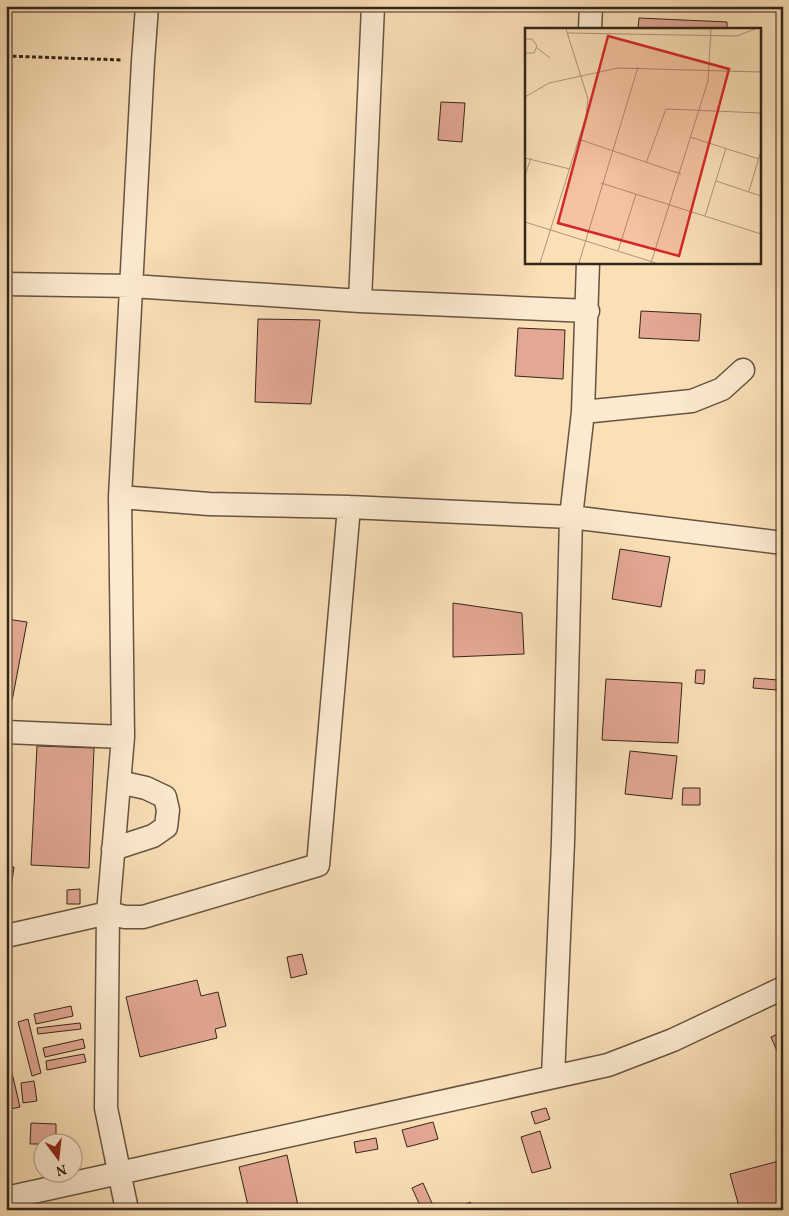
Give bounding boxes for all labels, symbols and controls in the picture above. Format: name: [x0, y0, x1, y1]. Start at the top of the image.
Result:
inset map: [525, 28, 762, 264]
north arrow: [32, 1134, 82, 1184]
text: N: [54, 1159, 68, 1180]

